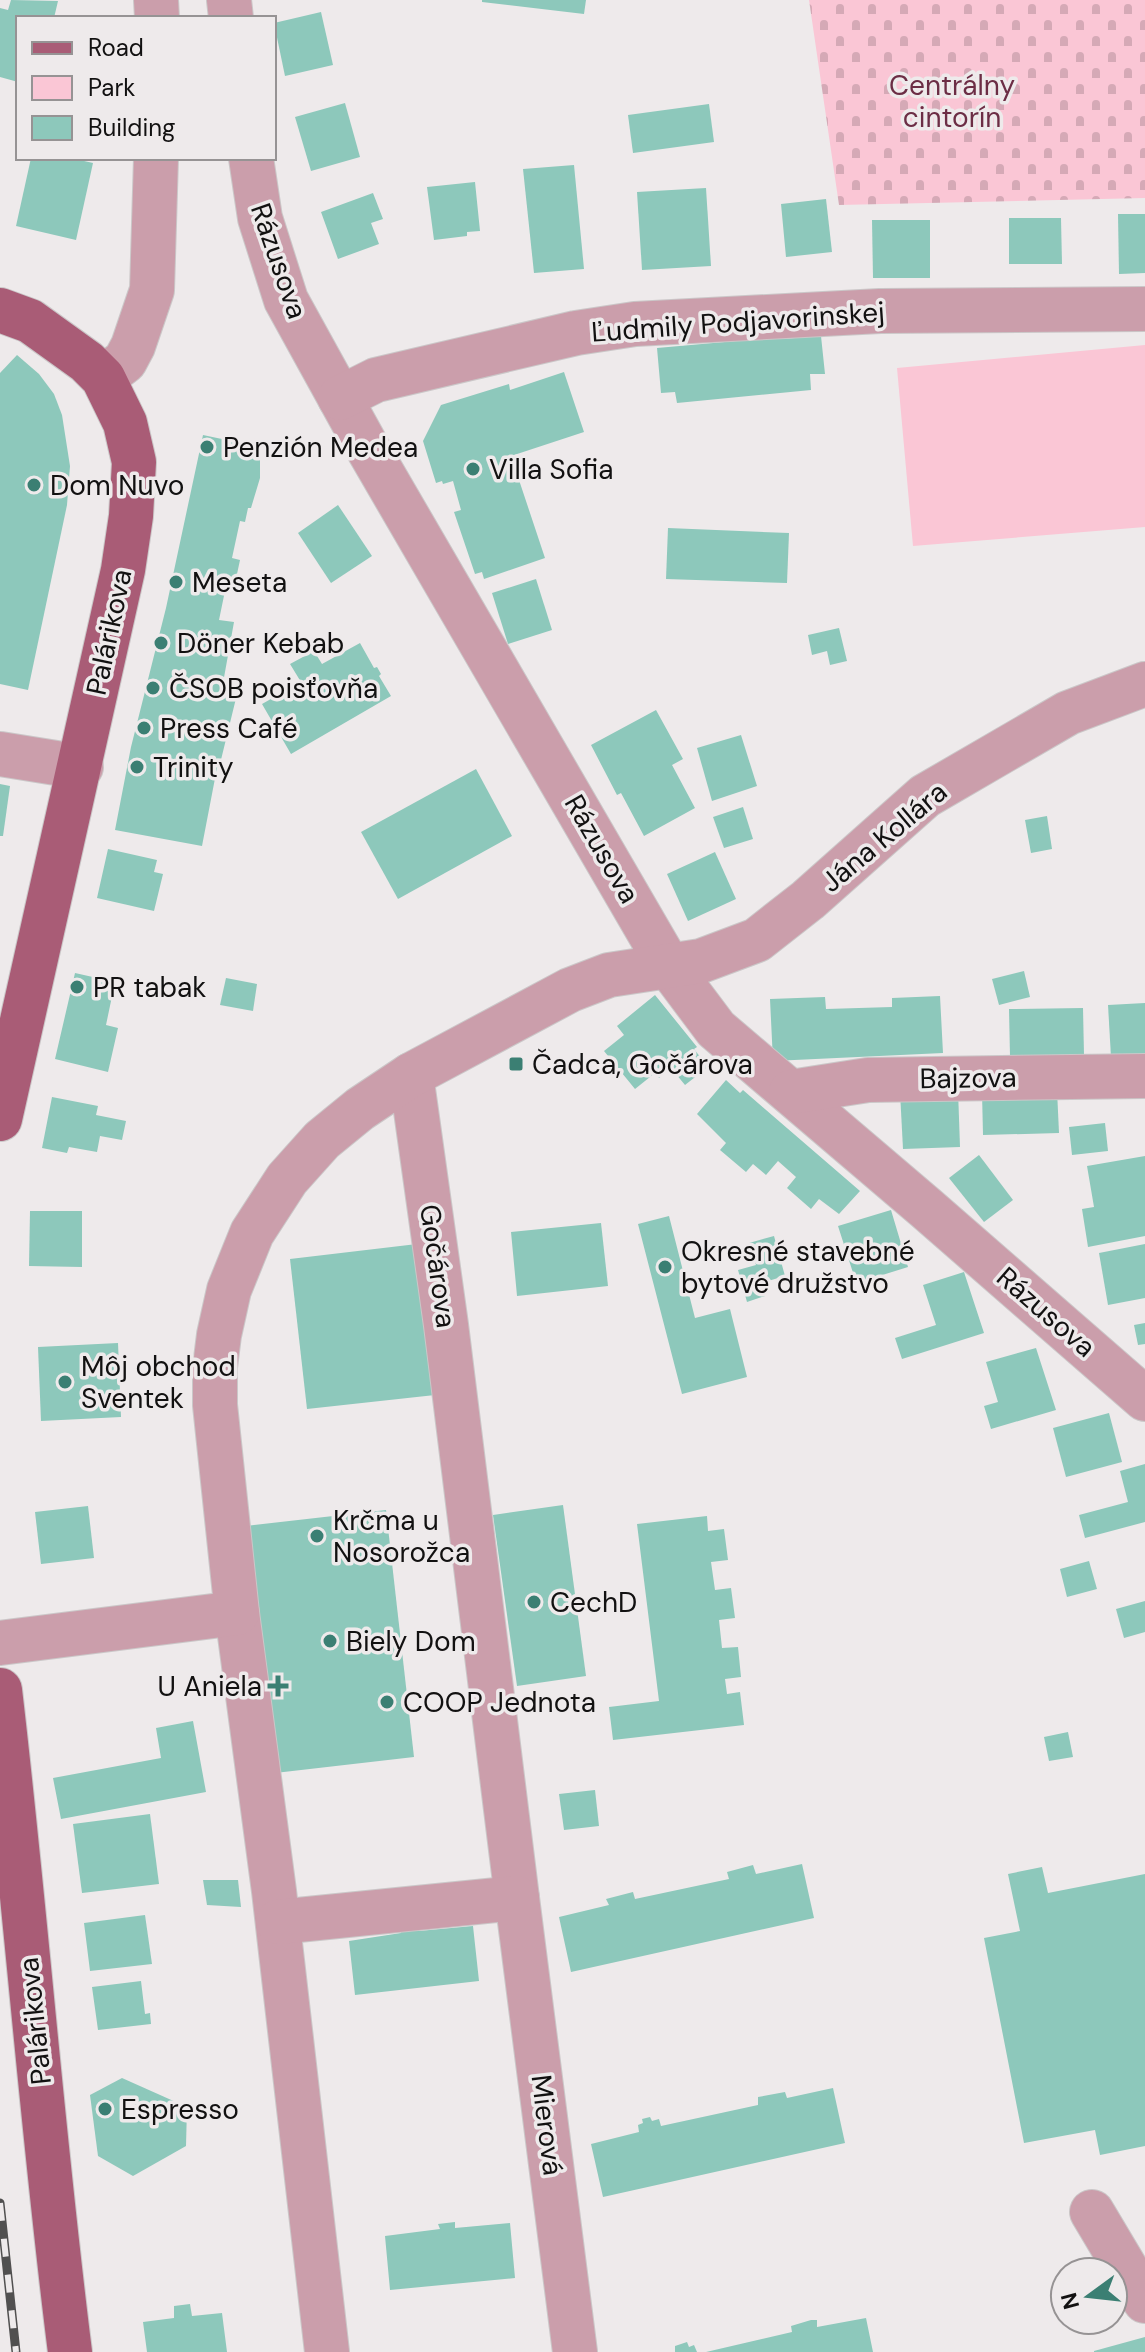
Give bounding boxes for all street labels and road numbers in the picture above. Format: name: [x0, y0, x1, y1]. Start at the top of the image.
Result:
street label: Rázusova: [242, 198, 316, 324]
street label: Ľudmily Podjavorinskej: [590, 293, 886, 351]
street label: Palárikova: [78, 566, 140, 698]
street label: Jána Kollára: [813, 774, 955, 900]
street label: Rázusova: [556, 788, 648, 910]
street label: Bajzova: [919, 1059, 1017, 1097]
street label: Gočárova: [411, 1202, 465, 1330]
street label: Rázusova: [989, 1259, 1103, 1365]
street label: Palárikova: [10, 1956, 60, 2086]
street label: Mierová: [522, 2073, 572, 2177]

